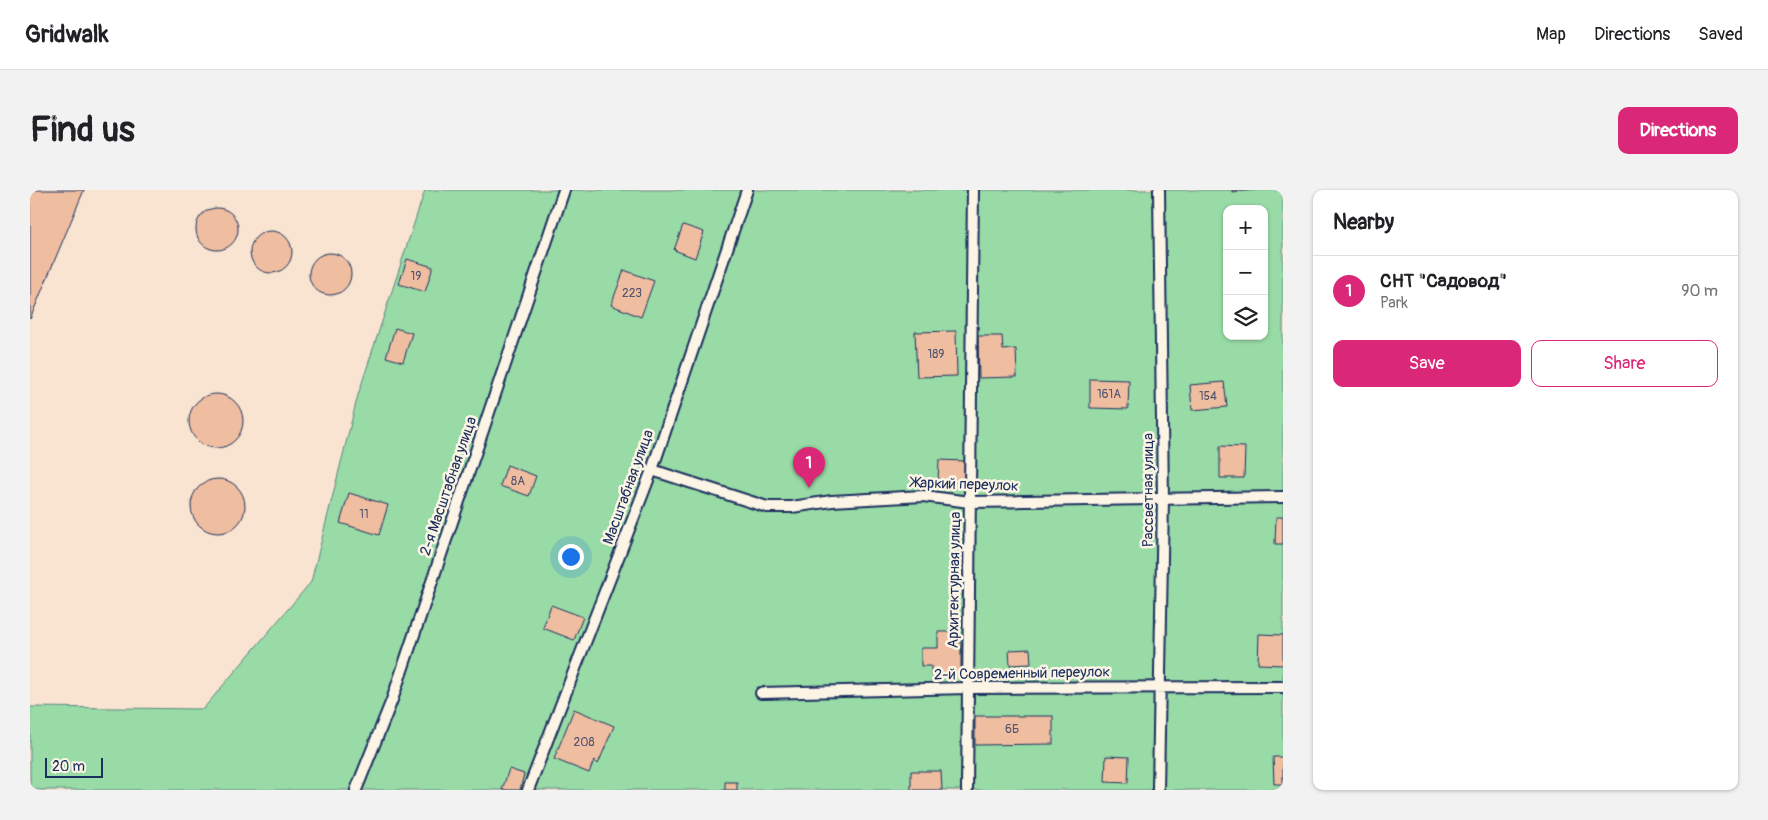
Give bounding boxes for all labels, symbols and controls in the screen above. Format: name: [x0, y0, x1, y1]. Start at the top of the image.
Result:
text: Gridwalk: [25, 20, 109, 49]
text: Map: [1536, 23, 1566, 46]
text: Directions: [1594, 23, 1670, 46]
text: Saved: [1698, 23, 1743, 46]
button: Directions: [1618, 107, 1738, 154]
text: Find us: [30, 108, 135, 152]
map controls: [1223, 205, 1268, 340]
button: +: [1223, 205, 1268, 250]
text: Nearby: [1333, 209, 1394, 236]
button: −: [1223, 250, 1268, 295]
house number: 19: [411, 269, 421, 284]
text: СНТ "Садовод": [1380, 269, 1507, 293]
text: 1: [1346, 281, 1352, 301]
text: 90 m: [1681, 281, 1718, 301]
house number: 223: [622, 286, 642, 301]
text: Park: [1380, 293, 1408, 313]
button: layers: [1223, 295, 1268, 340]
button: Save: [1333, 340, 1521, 387]
button: Share: [1531, 340, 1718, 387]
house number: 189: [928, 347, 944, 362]
house number: 161А: [1097, 387, 1121, 402]
house number: 154: [1199, 389, 1217, 404]
street label: 2-я Масштабная улица: [416, 414, 481, 558]
street label: Масштабная улица: [599, 427, 658, 547]
street label: Рассветная улица: [1139, 433, 1158, 547]
pin: 1: [793, 447, 825, 488]
street label: Жаркий переулок: [909, 473, 1019, 496]
house number: 8А: [511, 474, 525, 489]
house number: 11: [359, 507, 369, 522]
street label: Архитектурная улица: [944, 511, 965, 649]
your location: [558, 544, 584, 570]
street label: 2-й Современный переулок: [934, 662, 1111, 685]
house number: 6Б: [1005, 722, 1019, 737]
house number: 208: [574, 735, 594, 750]
scale bar: [45, 755, 102, 778]
text: 20 m: [52, 758, 85, 775]

